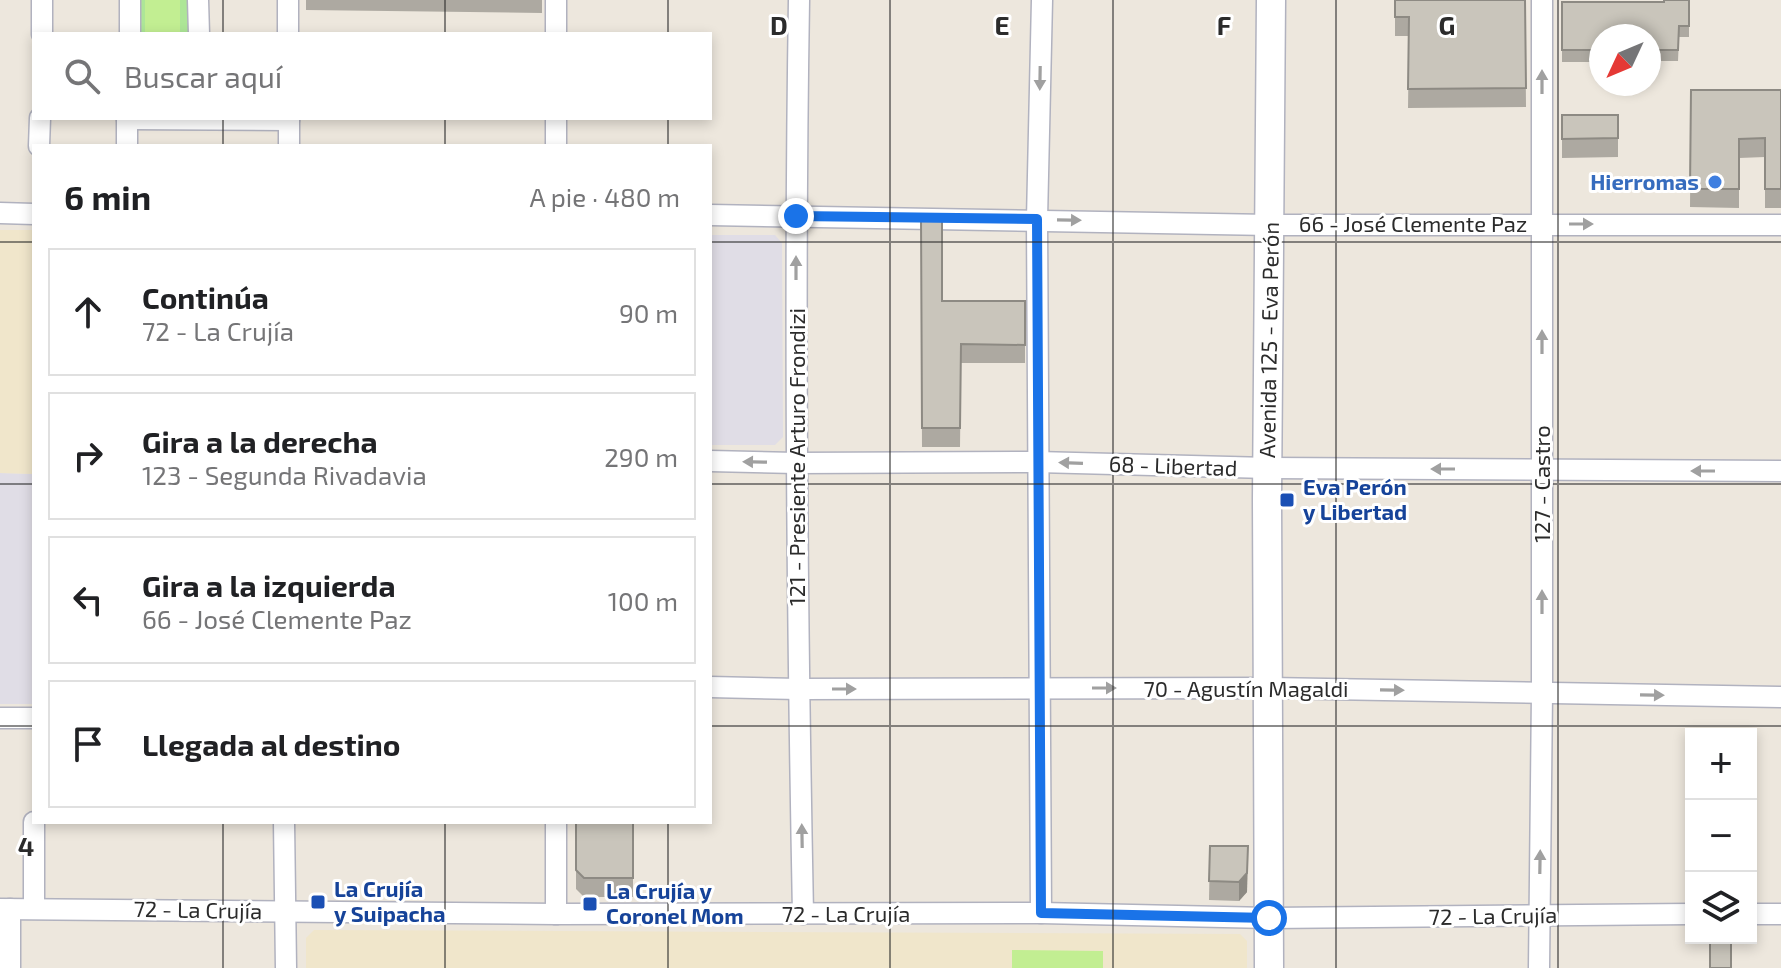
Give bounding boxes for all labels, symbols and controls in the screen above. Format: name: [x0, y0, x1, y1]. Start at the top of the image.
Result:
text: D: [770, 9, 788, 40]
text: E: [994, 9, 1010, 40]
text: F: [1217, 9, 1231, 40]
text: G: [1439, 9, 1455, 40]
north arrow: [1589, 24, 1661, 96]
search box: [32, 32, 712, 120]
icon: search: [60, 54, 104, 98]
text: Buscar aquí: [124, 58, 282, 94]
one-way arrow: [1034, 66, 1047, 91]
one-way arrow: [1536, 69, 1548, 94]
place label: Hierromas: [1590, 168, 1699, 194]
marker: Hierromas: [1706, 173, 1724, 191]
text: 6 min: [64, 176, 151, 217]
text: A pie · 480 m: [529, 181, 680, 212]
route end: [778, 198, 814, 234]
street label: 66 - José Clemente Paz: [1299, 210, 1527, 236]
one-way arrow: [1057, 214, 1082, 226]
one-way arrow: [1569, 218, 1594, 230]
street label: Avenida 125 - Eva Perón: [1253, 222, 1283, 458]
one-way arrow: [790, 255, 802, 280]
text: Continúa: [142, 279, 269, 315]
icon: ahead: [66, 290, 110, 334]
text: 90 m: [619, 297, 678, 328]
street label: 121 - Presiente Arturo Frondizi: [783, 308, 809, 606]
text: 72 - La Crujía: [142, 315, 294, 346]
one-way arrow: [1536, 329, 1548, 354]
text: Gira a la derecha: [142, 423, 378, 459]
street label: 127 - Castro: [1528, 425, 1554, 543]
icon: right: [66, 434, 110, 478]
text: 290 m: [604, 441, 678, 472]
street label: 68 - Libertad: [1108, 450, 1238, 480]
one-way arrow: [742, 456, 767, 468]
one-way arrow: [1058, 456, 1083, 469]
text: 123 - Segunda Rivadavia: [142, 459, 427, 490]
one-way arrow: [1430, 463, 1455, 476]
one-way arrow: [1690, 465, 1715, 477]
place label: Eva Perón y Libertad: [1303, 473, 1407, 525]
marker: Eva Perón y Libertad: [1278, 491, 1296, 509]
text: Gira a la izquierda: [142, 567, 396, 603]
icon: left: [66, 578, 110, 622]
text: 100 m: [608, 585, 678, 616]
one-way arrow: [1536, 589, 1548, 614]
text: 66 - José Clemente Paz: [142, 603, 412, 634]
street label: 70 - Agustín Magaldi: [1143, 675, 1349, 701]
one-way arrow: [1092, 682, 1117, 694]
one-way arrow: [832, 683, 857, 695]
one-way arrow: [1380, 684, 1405, 696]
one-way arrow: [1640, 688, 1665, 701]
icon: arrive: [66, 722, 110, 766]
text: Llegada al destino: [142, 726, 401, 762]
map controls: [1685, 728, 1757, 944]
button: +: [1685, 728, 1757, 800]
button: −: [1685, 800, 1757, 872]
one-way arrow: [795, 823, 808, 848]
text: 4: [18, 830, 34, 861]
one-way arrow: [1534, 849, 1546, 874]
button: layers: [1685, 872, 1757, 944]
place label: La Crujía y Suipacha: [334, 875, 445, 927]
place label: La Crujía y Coronel Mom: [606, 877, 744, 928]
marker: La Crujía y Suipacha: [309, 893, 327, 911]
street label: 72 - La Crujía: [133, 895, 263, 924]
marker: La Crujía y Coronel Mom: [581, 895, 599, 913]
street label: 72 - La Crujía: [782, 900, 910, 927]
route start: [1251, 900, 1287, 936]
street label: 72 - La Crujía: [1428, 901, 1558, 930]

